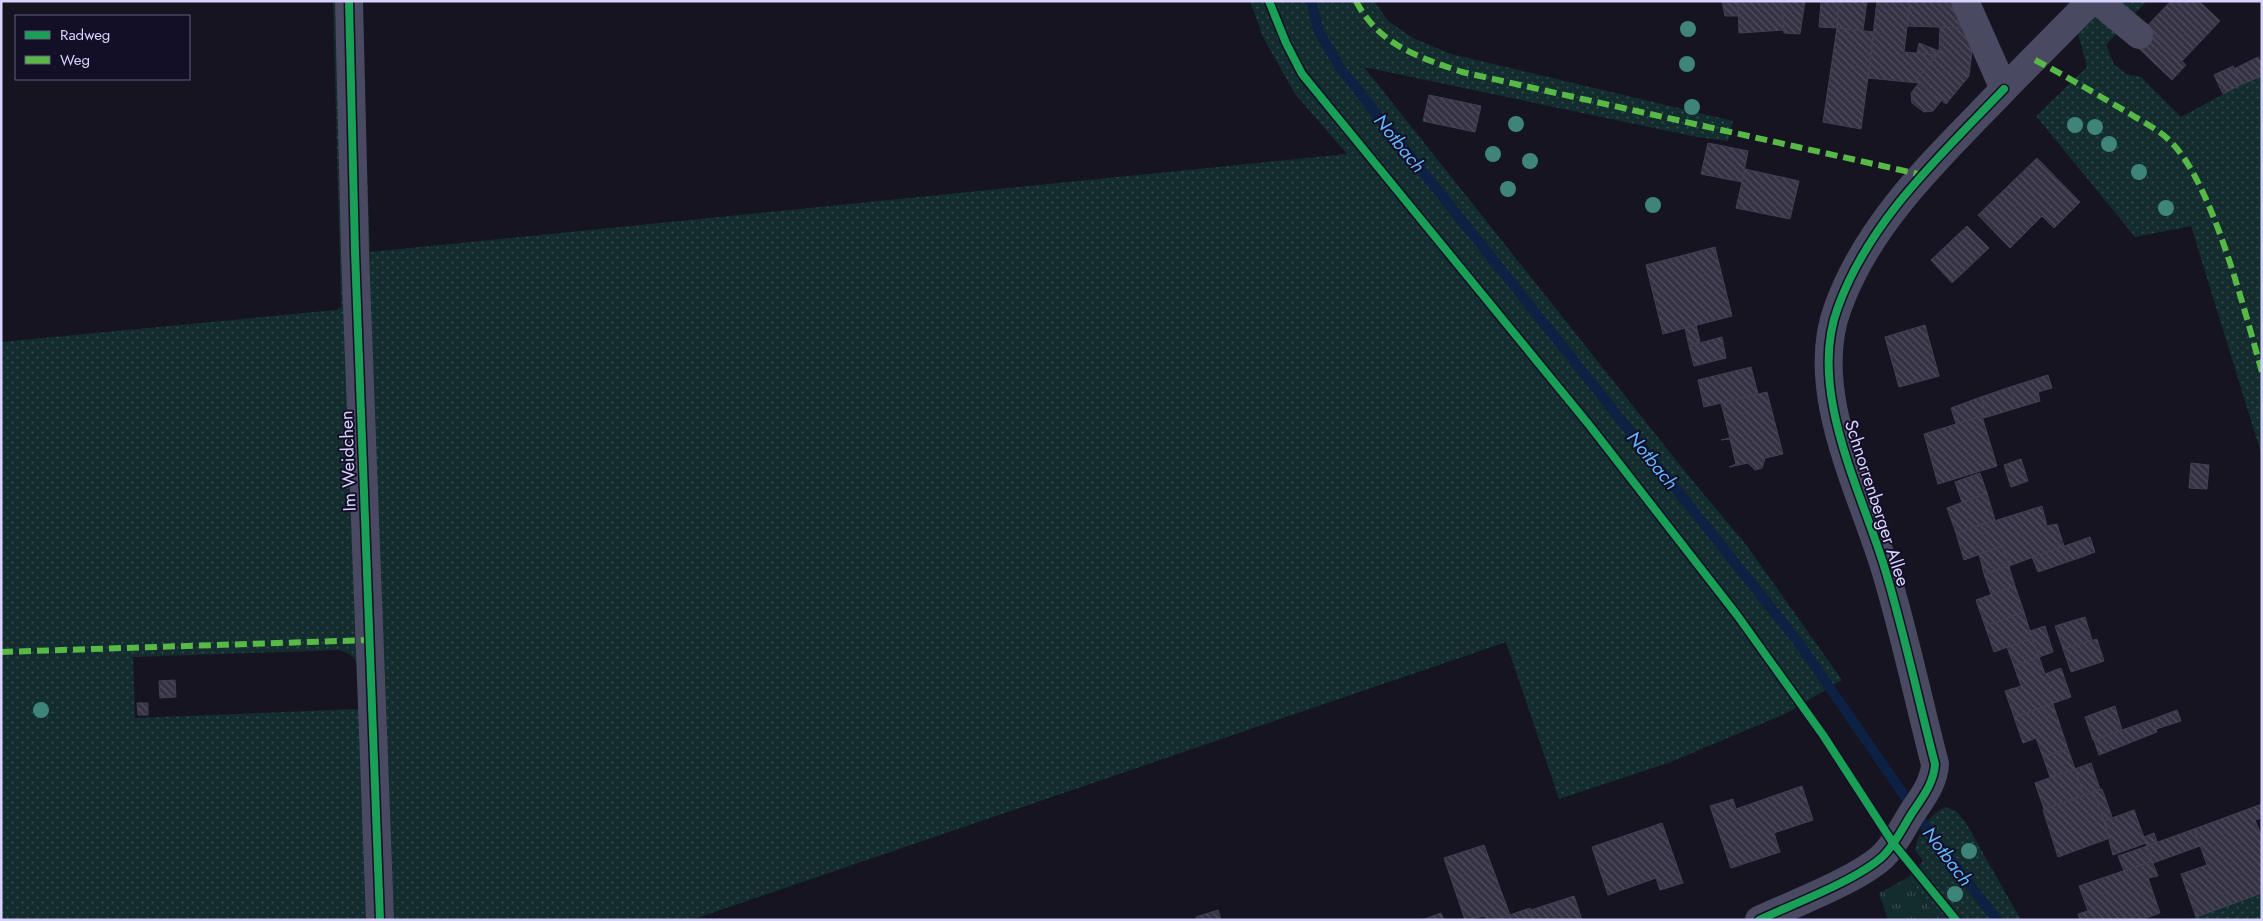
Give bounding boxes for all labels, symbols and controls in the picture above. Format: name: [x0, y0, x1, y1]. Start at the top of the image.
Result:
legend: [15, 15, 190, 80]
text: Radweg: [60, 24, 110, 46]
text: Weg: [60, 49, 90, 71]
water label: Notbach: [1368, 108, 1432, 178]
street label: Im Weidchen: [333, 410, 363, 512]
street label: Schnorrenberger Allee: [1838, 417, 1916, 589]
water label: Notbach: [1621, 425, 1685, 495]
water label: Notbach: [1916, 821, 1979, 892]

